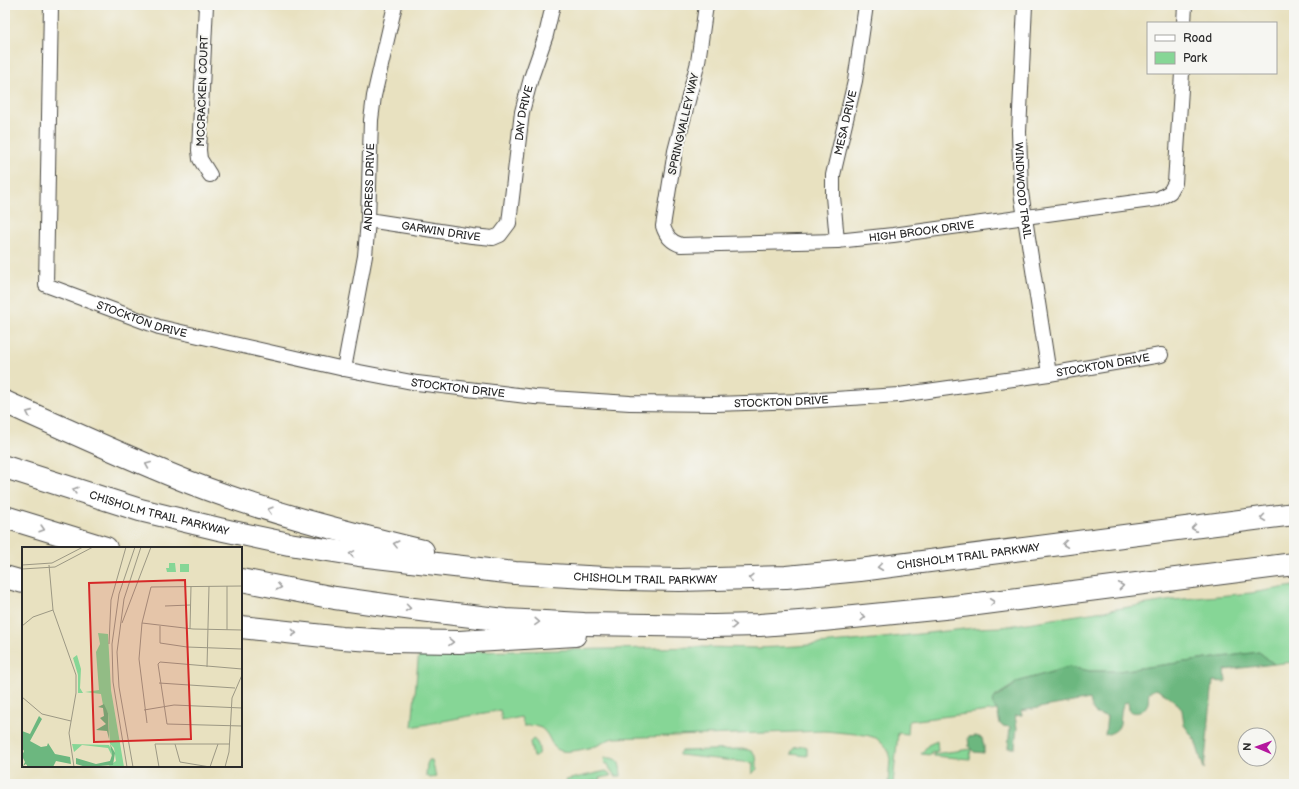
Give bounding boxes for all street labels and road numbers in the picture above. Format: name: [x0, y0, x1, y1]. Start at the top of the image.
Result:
street label: MCCRACKEN COURT: [194, 35, 211, 147]
street label: SPRINGVALLEY WAY: [665, 71, 702, 176]
street label: DAY DRIVE: [513, 84, 536, 141]
street label: MESA DRIVE: [832, 89, 860, 157]
street label: WINDWOOD TRAIL: [1012, 142, 1034, 241]
street label: ANDRESS DRIVE: [361, 143, 377, 231]
street label: HIGH BROOK DRIVE: [868, 218, 975, 245]
street label: GARWIN DRIVE: [401, 219, 481, 244]
street label: STOCKTON DRIVE: [95, 298, 188, 340]
street label: STOCKTON DRIVE: [1055, 351, 1151, 380]
street label: STOCKTON DRIVE: [410, 376, 506, 400]
street label: STOCKTON DRIVE: [734, 393, 829, 410]
street label: CHISHOLM TRAIL PARKWAY: [88, 488, 231, 538]
street label: CHISHOLM TRAIL PARKWAY: [896, 541, 1041, 572]
street label: CHISHOLM TRAIL PARKWAY: [573, 570, 718, 587]

